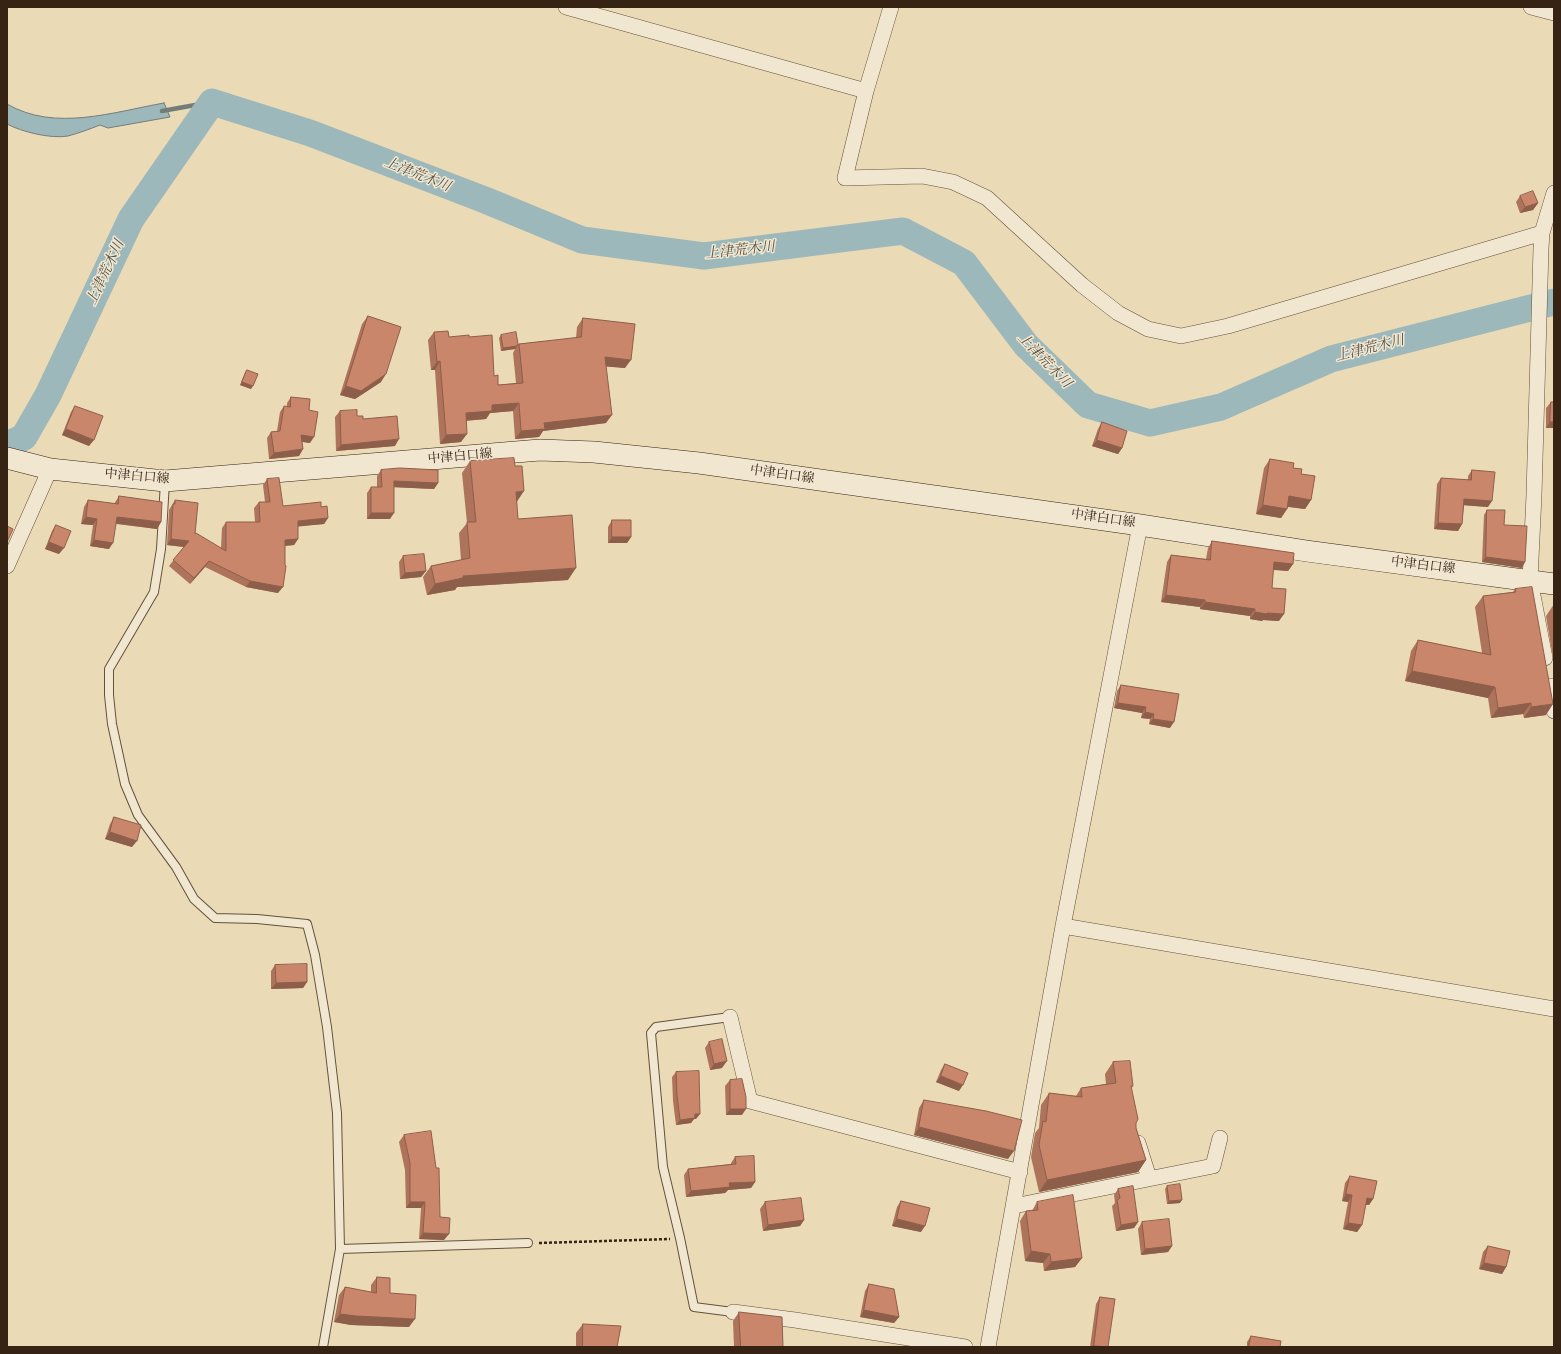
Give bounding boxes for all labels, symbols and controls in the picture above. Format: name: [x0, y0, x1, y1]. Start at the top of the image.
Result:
water label: 上津荒木川: [381, 154, 453, 196]
water label: 上津荒木川: [84, 238, 128, 308]
water label: 上津荒木川: [704, 239, 776, 263]
water label: 上津荒木川: [1014, 330, 1074, 392]
water label: 上津荒木川: [1334, 332, 1406, 366]
street label: 中津白口線: [427, 446, 493, 468]
street label: 中津白口線: [749, 463, 815, 487]
street label: 中津白口線: [104, 466, 170, 488]
street label: 中津白口線: [1070, 507, 1136, 531]
street label: 中津白口線: [1390, 554, 1456, 578]

